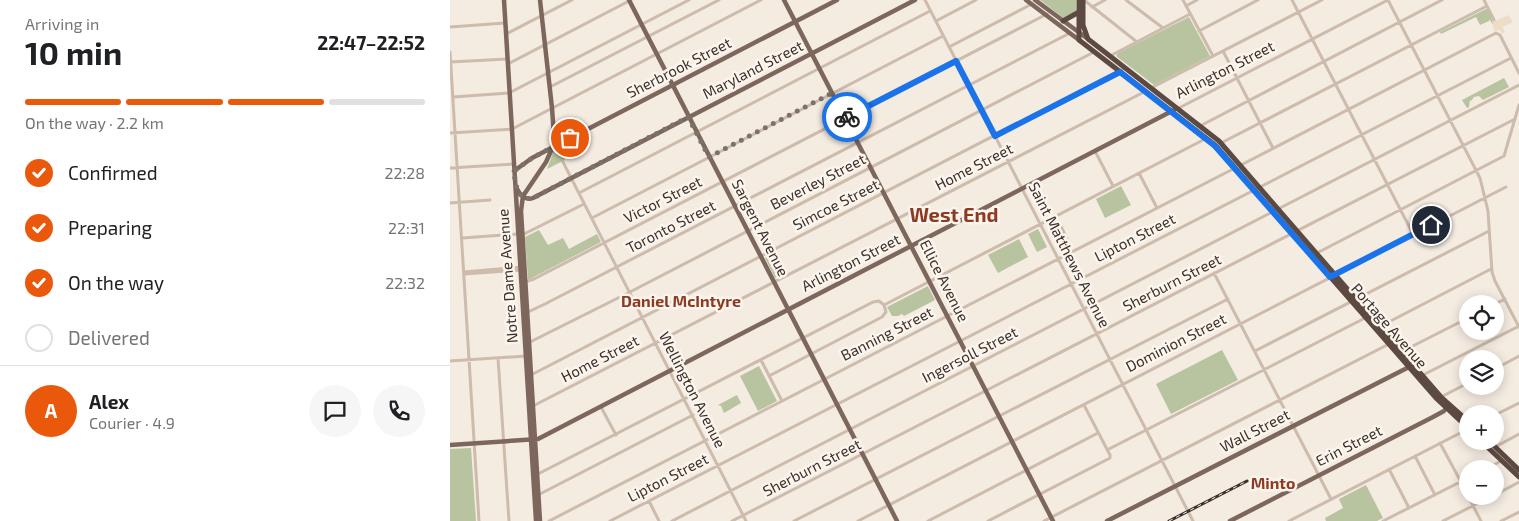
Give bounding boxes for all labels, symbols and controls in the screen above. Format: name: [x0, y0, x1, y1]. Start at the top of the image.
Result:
text: Arriving in: [25, 14, 99, 33]
text: 22:47–22:52: [317, 31, 425, 54]
text: 10 min: [25, 33, 122, 71]
street label: Sherbrook Street: [623, 33, 734, 101]
street label: Maryland Street: [699, 36, 806, 102]
street label: Arlington Street: [1172, 36, 1277, 102]
courier: [822, 92, 872, 142]
icon: bike: [833, 103, 861, 131]
text: On the way · 2.2 km: [25, 113, 164, 132]
pin: [549, 117, 591, 159]
icon: bag: [556, 124, 584, 152]
street label: Home Street: [932, 139, 1016, 193]
street label: Beverley Street: [767, 149, 868, 213]
icon: check: [25, 159, 53, 187]
text: Confirmed: [68, 161, 158, 184]
text: 22:28: [385, 163, 425, 182]
street label: Victor Street: [621, 172, 705, 226]
street label: Simcoe Street: [790, 175, 882, 233]
street label: Sargent Avenue: [729, 176, 793, 279]
street label: Saint Matthews Avenue: [1025, 179, 1114, 330]
street label: Toronto Street: [623, 196, 718, 256]
district label: West End: [909, 202, 999, 226]
pin: [1410, 204, 1452, 246]
street label: Notre Dame Avenue: [493, 208, 521, 344]
street label: Lipton Street: [1091, 209, 1178, 265]
icon: home: [1417, 211, 1445, 239]
icon: check: [25, 214, 53, 242]
text: Preparing: [68, 216, 152, 239]
text: 22:31: [388, 218, 425, 237]
street label: Arlington Street: [798, 229, 903, 295]
street label: Ellice Avenue: [917, 237, 973, 325]
street label: Sherburn Street: [1119, 249, 1224, 315]
icon: check: [25, 269, 53, 297]
text: On the way: [68, 271, 164, 294]
text: 22:32: [385, 273, 425, 292]
street label: Portage Avenue: [1348, 279, 1432, 372]
district label: Daniel McIntyre: [621, 291, 741, 311]
map controls: [1459, 295, 1504, 505]
button: locate: [1459, 295, 1504, 340]
street label: Banning Street: [838, 302, 936, 364]
street label: Dominion Street: [1122, 309, 1229, 375]
street label: Ingersoll Street: [919, 322, 1021, 386]
text: Delivered: [68, 326, 150, 349]
street label: Wellington Avenue: [656, 328, 730, 451]
street label: Home Street: [558, 331, 642, 385]
button: layers: [1459, 350, 1504, 395]
button: chat: [309, 385, 361, 437]
button: phone: [373, 385, 425, 437]
text: Alex: [89, 390, 129, 413]
text: A: [45, 399, 57, 422]
street label: Wall Street: [1217, 405, 1293, 455]
button: +: [1459, 405, 1504, 450]
text: Courier · 4.9: [89, 413, 175, 432]
street label: Erin Street: [1312, 421, 1385, 469]
street label: Sherburn Street: [759, 434, 864, 500]
street label: Lipton Street: [624, 449, 711, 505]
button: −: [1459, 460, 1504, 505]
district label: Minto: [1251, 473, 1295, 492]

